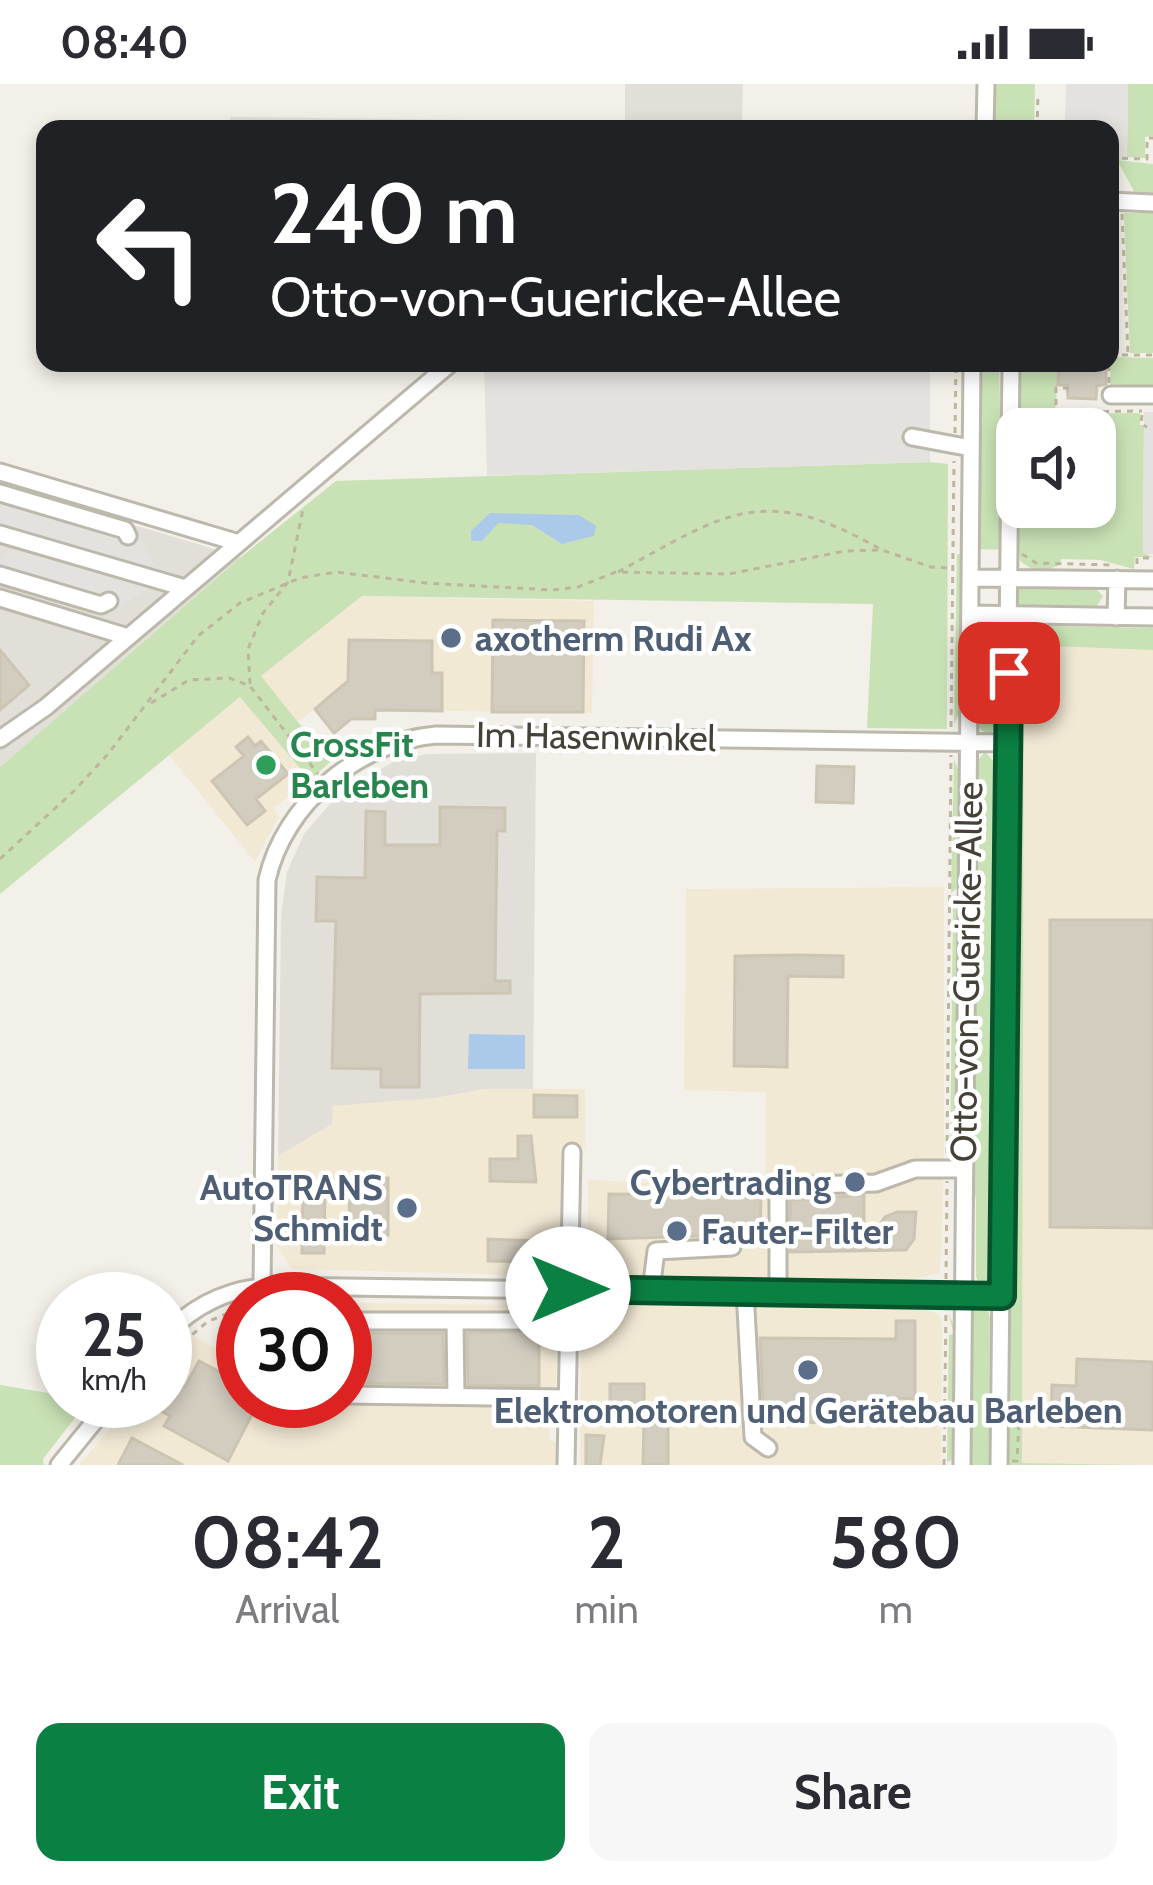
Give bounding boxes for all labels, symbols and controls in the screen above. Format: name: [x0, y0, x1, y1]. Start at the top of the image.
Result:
text: 08:40: [60, 15, 189, 69]
text: 240 m: [270, 162, 518, 264]
icon: left: [72, 168, 228, 324]
text: Otto-von-Guericke-Allee: [270, 264, 841, 330]
map controls: [996, 408, 1116, 528]
button: sound: [996, 408, 1116, 528]
place label: axotherm Rudi Ax: [475, 616, 752, 660]
pin: [958, 622, 1060, 724]
marker: axotherm Rudi Ax: [438, 625, 464, 651]
icon: arrive: [976, 640, 1042, 706]
street label: Im Hasenwinkel: [476, 712, 717, 760]
place label: CrossFit Barleben: [290, 722, 429, 807]
marker: CrossFit Barleben: [253, 752, 279, 778]
street label: Otto-von-Guericke-Allee: [941, 781, 991, 1163]
place label: Cybertrading: [630, 1160, 831, 1204]
place label: AutoTRANS Schmidt: [200, 1165, 383, 1250]
marker: Cybertrading: [842, 1169, 868, 1195]
marker: AutoTRANS Schmidt: [394, 1195, 420, 1221]
place label: Fauter-Filter: [701, 1209, 894, 1253]
marker: Fauter-Filter: [664, 1218, 690, 1244]
position arrow: [505, 1226, 631, 1352]
speed limit sign: 30: [216, 1272, 372, 1428]
text: 25: [82, 1298, 146, 1371]
marker: Elektromotoren und Gerätebau Barleben: [795, 1357, 821, 1383]
text: km/h: [81, 1361, 147, 1398]
place label: Elektromotoren und Gerätebau Barleben: [493, 1388, 1123, 1432]
text: 08:42: [191, 1499, 384, 1586]
text: 2: [588, 1499, 626, 1586]
text: 580: [829, 1499, 962, 1586]
text: Arrival: [235, 1585, 339, 1633]
text: min: [574, 1585, 639, 1633]
text: m: [879, 1585, 913, 1633]
button: Exit: [36, 1723, 565, 1861]
button: Share: [589, 1723, 1117, 1861]

